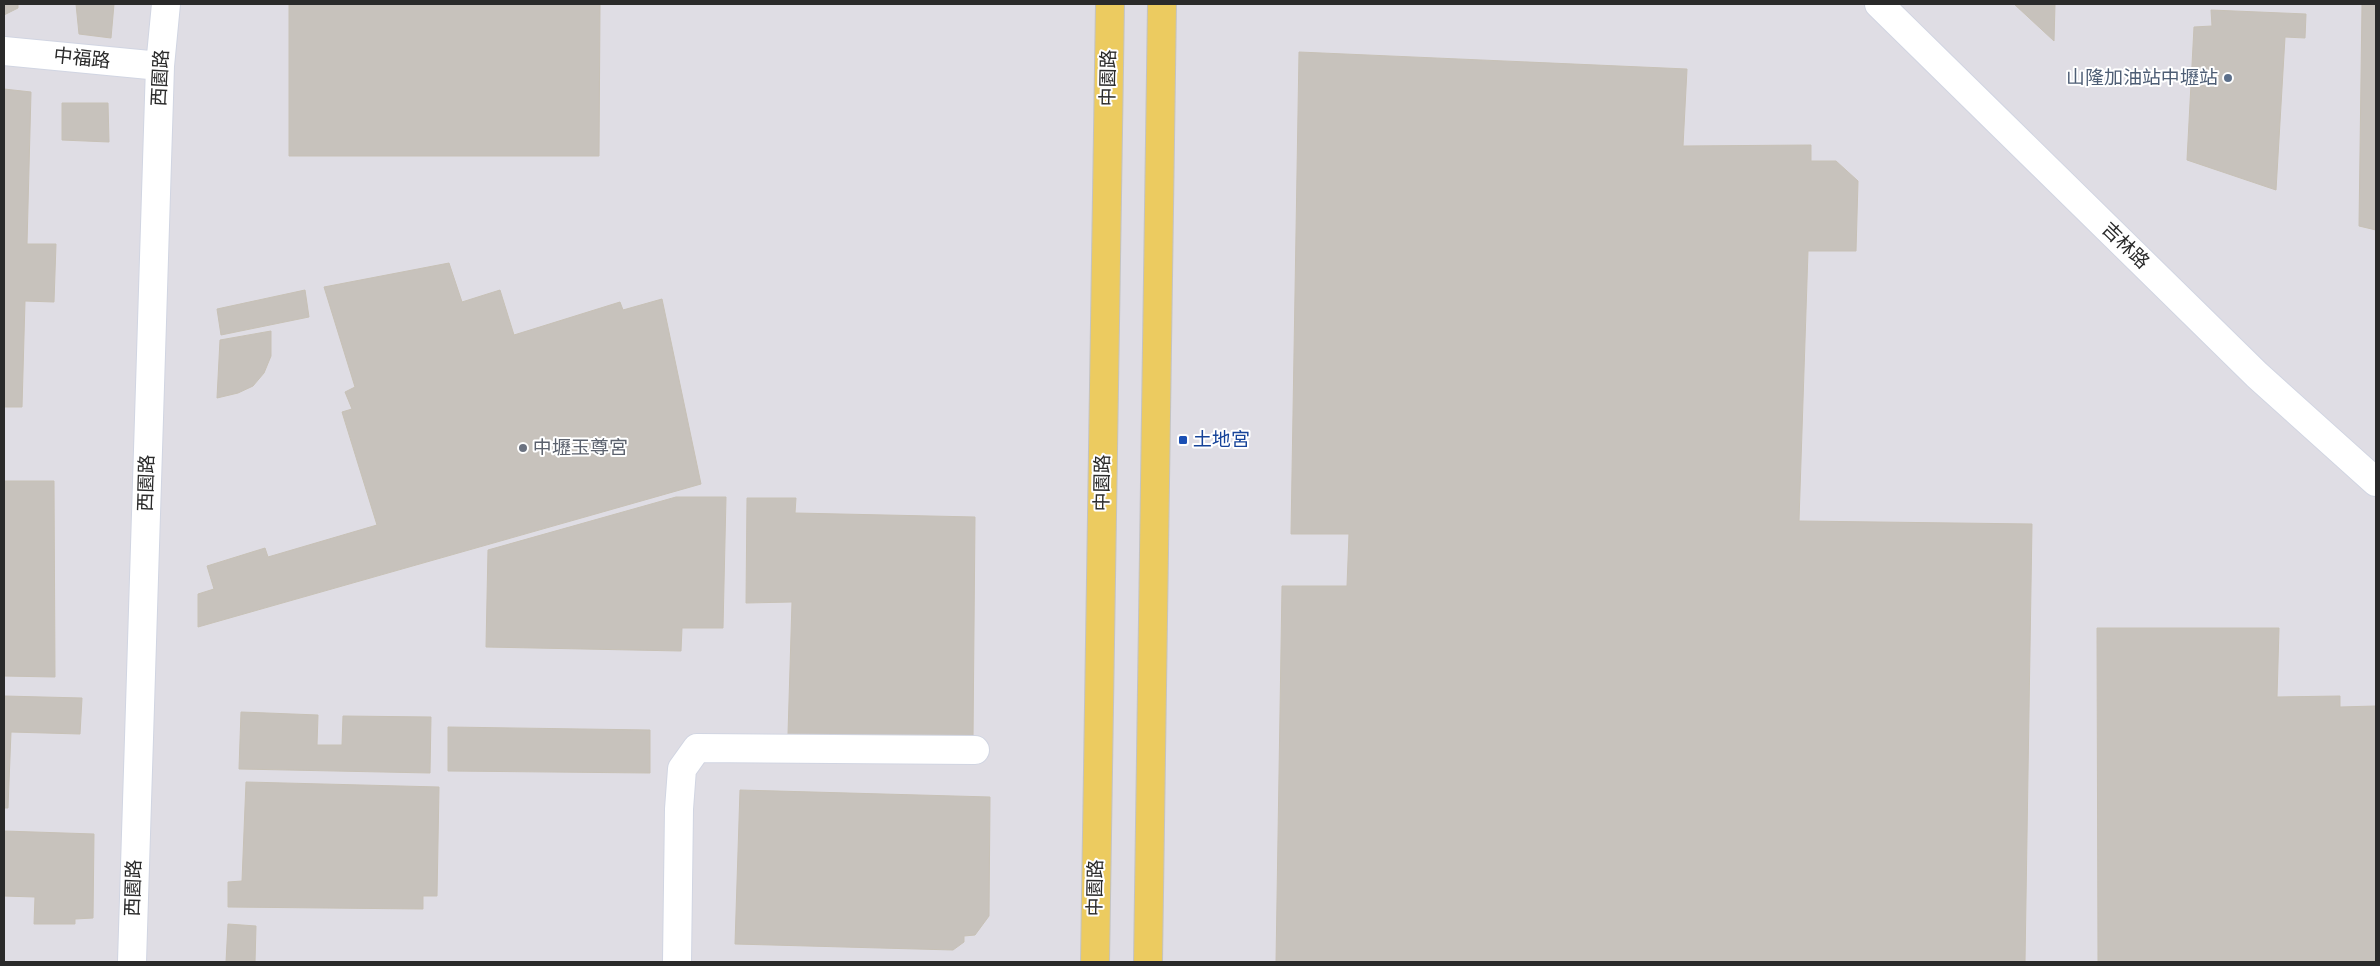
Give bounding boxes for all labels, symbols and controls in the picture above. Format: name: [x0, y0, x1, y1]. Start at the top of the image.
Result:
street label: 中福路: [52, 45, 112, 73]
street label: 西園路: [148, 49, 174, 107]
street label: 中園路: [1097, 49, 1121, 107]
place label: 山隆加油站中壢站: [2066, 67, 2218, 90]
marker: 山隆加油站中壢站: [2222, 72, 2234, 84]
street label: 吉林路: [2097, 218, 2153, 274]
place label: 土地宮: [1193, 429, 1250, 452]
marker: 土地宮: [1177, 434, 1189, 446]
place label: 中壢玉尊宮: [533, 437, 628, 460]
marker: 中壢玉尊宮: [517, 442, 529, 454]
street label: 西園路: [135, 454, 159, 512]
street label: 中園路: [1091, 454, 1115, 512]
street label: 西園路: [122, 859, 146, 917]
street label: 中園路: [1084, 859, 1108, 917]

